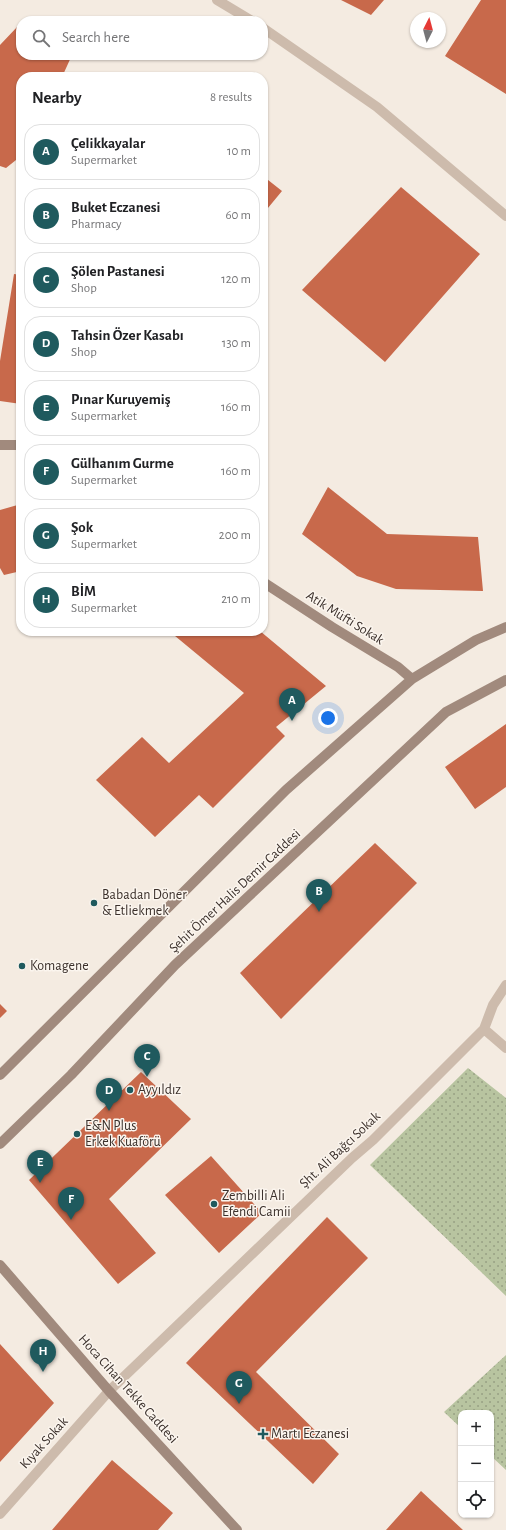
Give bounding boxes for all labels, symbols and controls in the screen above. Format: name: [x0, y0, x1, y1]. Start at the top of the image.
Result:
north arrow: [410, 12, 446, 48]
search box: [16, 16, 268, 60]
icon: search: [30, 27, 52, 49]
text: Search here: [62, 30, 130, 45]
text: Nearby: [32, 89, 82, 106]
text: 8 results: [210, 91, 252, 104]
text: Çelikkayalar: [71, 136, 145, 151]
text: A: [42, 145, 50, 158]
text: 10 m: [227, 145, 251, 158]
text: Supermarket: [71, 154, 137, 167]
text: Buket Eczanesi: [71, 200, 160, 215]
text: B: [42, 209, 50, 222]
text: 60 m: [225, 209, 251, 222]
text: Pharmacy: [71, 218, 122, 231]
text: Şölen Pastanesi: [71, 264, 165, 279]
text: C: [43, 273, 49, 286]
text: 120 m: [221, 273, 251, 286]
text: Shop: [71, 282, 97, 295]
text: Tahsin Özer Kasabı: [71, 328, 184, 343]
text: D: [42, 337, 50, 350]
text: 130 m: [222, 337, 251, 350]
text: Shop: [71, 346, 97, 359]
text: Pınar Kuruyemiş: [71, 392, 170, 407]
text: E: [43, 401, 49, 414]
text: 160 m: [221, 401, 251, 414]
text: Supermarket: [71, 410, 137, 423]
text: Gülhanım Gurme: [71, 456, 174, 471]
text: F: [43, 465, 49, 478]
text: 160 m: [221, 465, 251, 478]
text: Supermarket: [71, 474, 137, 487]
text: Şok: [71, 520, 93, 535]
text: G: [42, 529, 50, 542]
text: 200 m: [219, 529, 251, 542]
text: Supermarket: [71, 538, 137, 551]
text: BİM: [71, 584, 96, 599]
street label: Atik Müfti Sokak: [304, 589, 387, 648]
text: H: [41, 593, 51, 606]
text: 210 m: [221, 593, 251, 606]
text: Supermarket: [71, 602, 137, 615]
pin: A: [279, 688, 305, 721]
your location: [318, 708, 338, 728]
street label: Şehit Ömer Halis Demir Caddesi: [165, 824, 303, 955]
pin: B: [306, 879, 332, 912]
place label: Babadan Döner & Etliekmek: [102, 888, 187, 918]
marker: Babadan Döner & Etliekmek: [89, 898, 99, 908]
place label: Komagene: [30, 959, 89, 973]
marker: Komagene: [17, 961, 27, 971]
pin: C: [134, 1044, 160, 1077]
pin: D: [96, 1078, 122, 1111]
place label: Ayyıldız: [138, 1083, 181, 1097]
marker: Ayyıldız: [125, 1085, 135, 1095]
street label: Şht. Ali Bağcı Sokak: [297, 1109, 383, 1191]
place label: E&N Plus Erkek Kuaförü: [85, 1119, 161, 1149]
marker: E&N Plus Erkek Kuaförü: [72, 1129, 82, 1139]
pin: E: [27, 1150, 53, 1183]
pin: F: [58, 1187, 84, 1220]
place label: Zembilli Ali Efendi Camii: [222, 1189, 291, 1219]
marker: Zembilli Ali Efendi Camii: [209, 1199, 219, 1209]
street label: Hoca Cihan Tekke Caddesi: [76, 1332, 180, 1446]
pin: H: [30, 1339, 56, 1372]
pin: G: [226, 1371, 252, 1404]
map controls: [458, 1410, 494, 1518]
button: +: [458, 1410, 494, 1446]
street label: Kıyak Sokak: [17, 1414, 71, 1472]
place label: Martı Eczanesi: [271, 1427, 349, 1441]
marker: Martı Eczanesi: [258, 1429, 268, 1439]
button: −: [458, 1446, 494, 1482]
button: locate: [458, 1482, 494, 1518]

